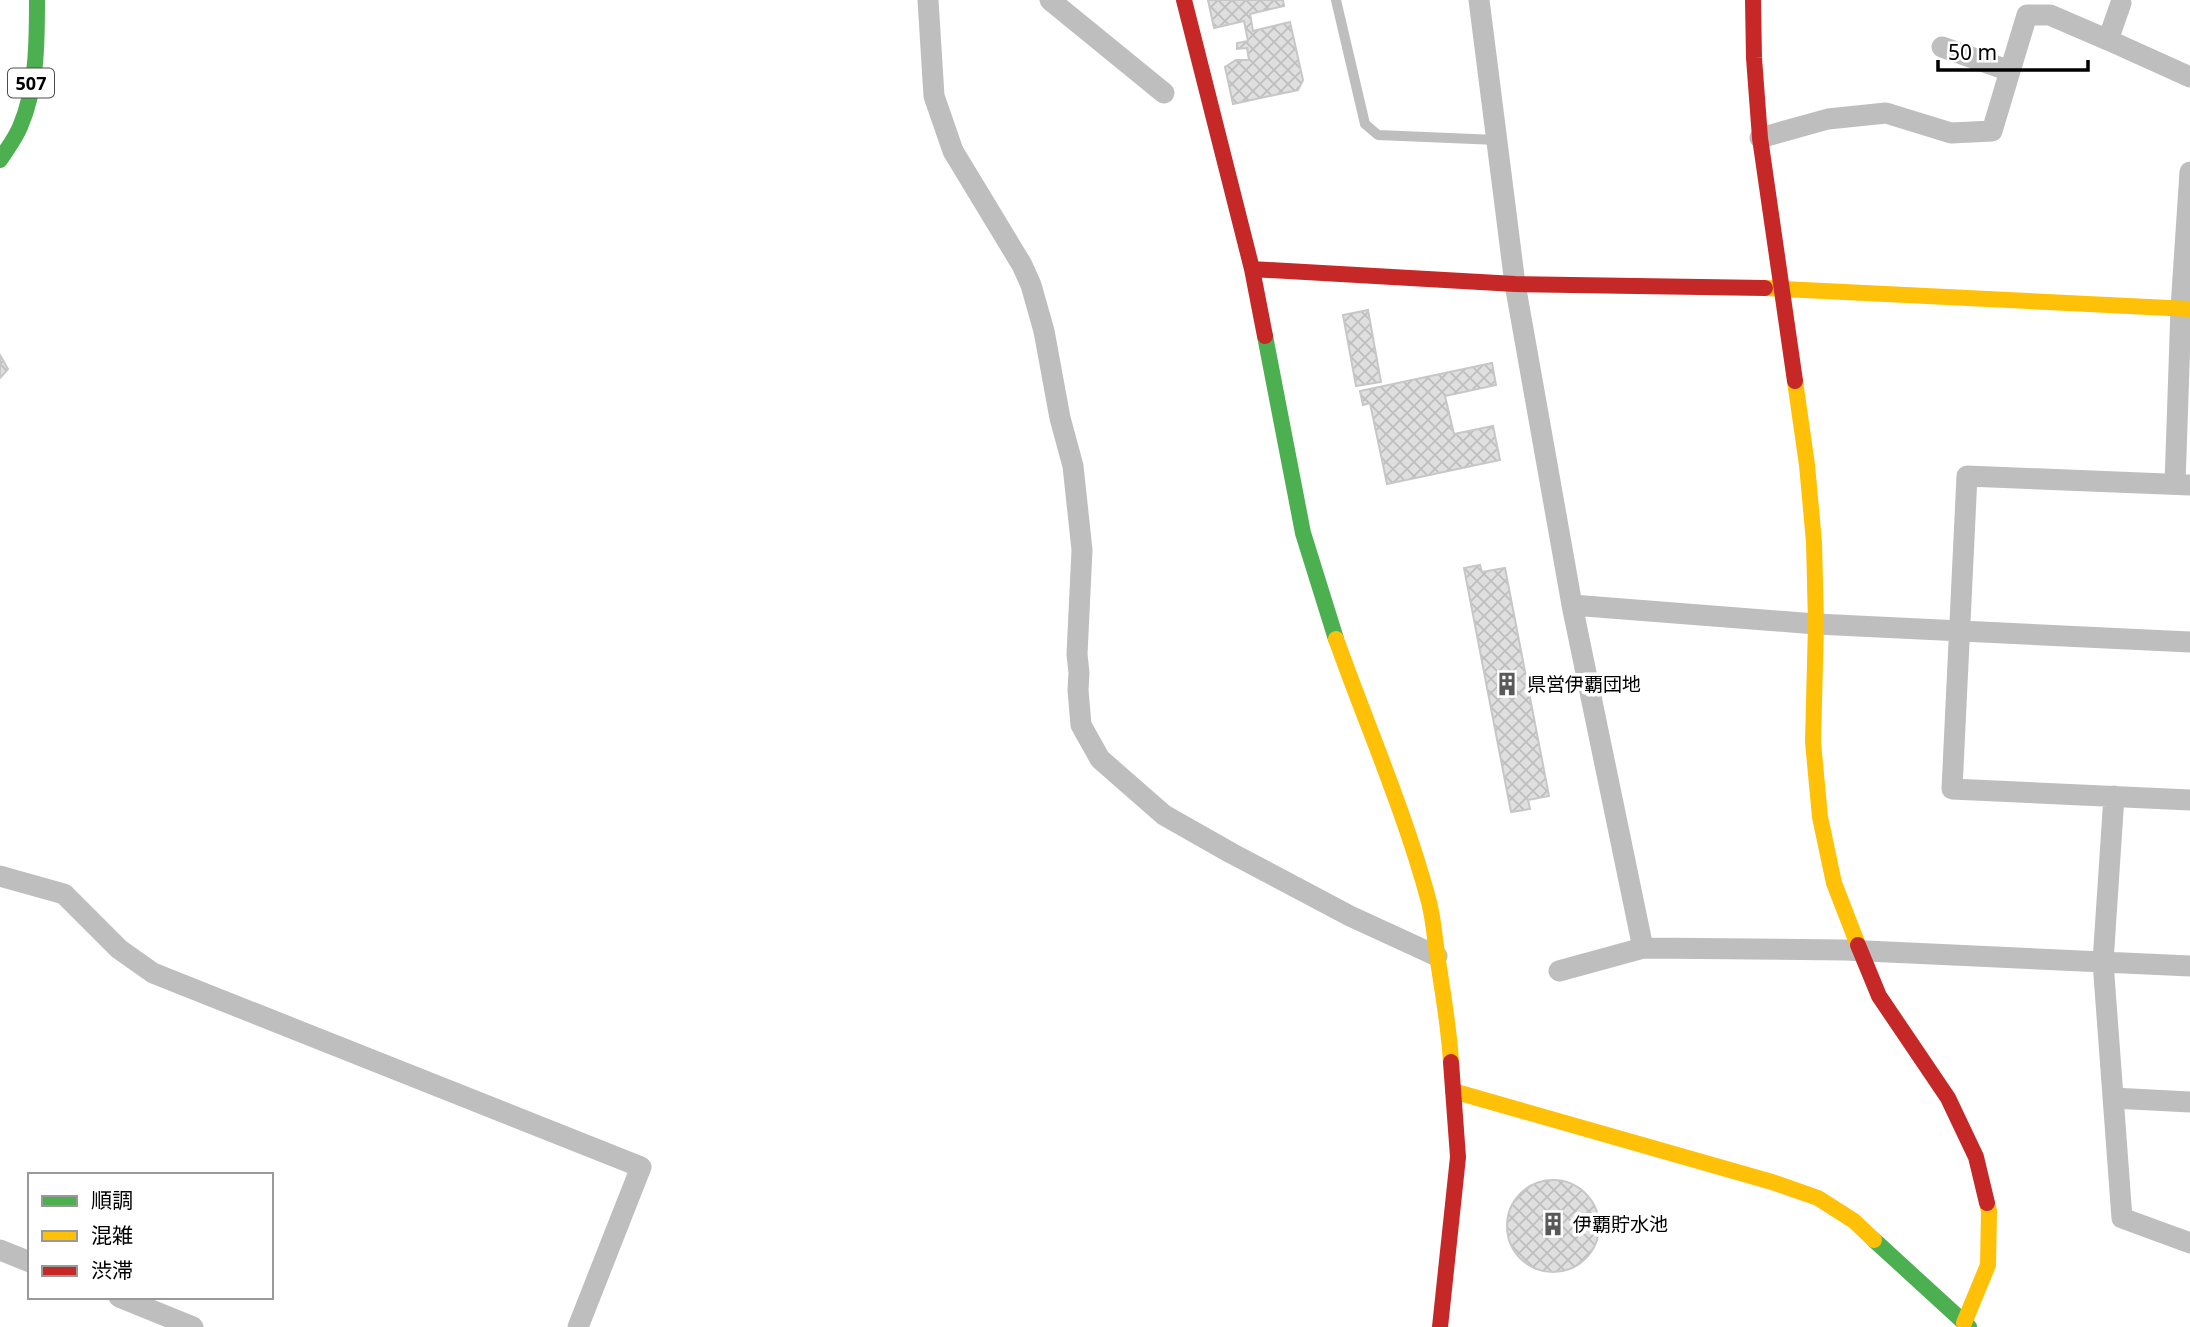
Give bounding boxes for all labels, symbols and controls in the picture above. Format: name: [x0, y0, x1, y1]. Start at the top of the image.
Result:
scale bar: [1938, 28, 2088, 72]
text: 50 m: [1948, 38, 1997, 66]
road number: 507: [8, 68, 54, 98]
building icon: 県営伊覇団地: [1493, 670, 1521, 698]
place label: 県営伊覇団地: [1527, 671, 1641, 697]
legend: [28, 1173, 273, 1299]
text: 順調: [91, 1186, 133, 1214]
building icon: 伊覇貯水池: [1539, 1210, 1567, 1238]
place label: 伊覇貯水池: [1573, 1211, 1668, 1237]
text: 混雑: [91, 1221, 133, 1249]
text: 渋滞: [91, 1256, 133, 1284]

